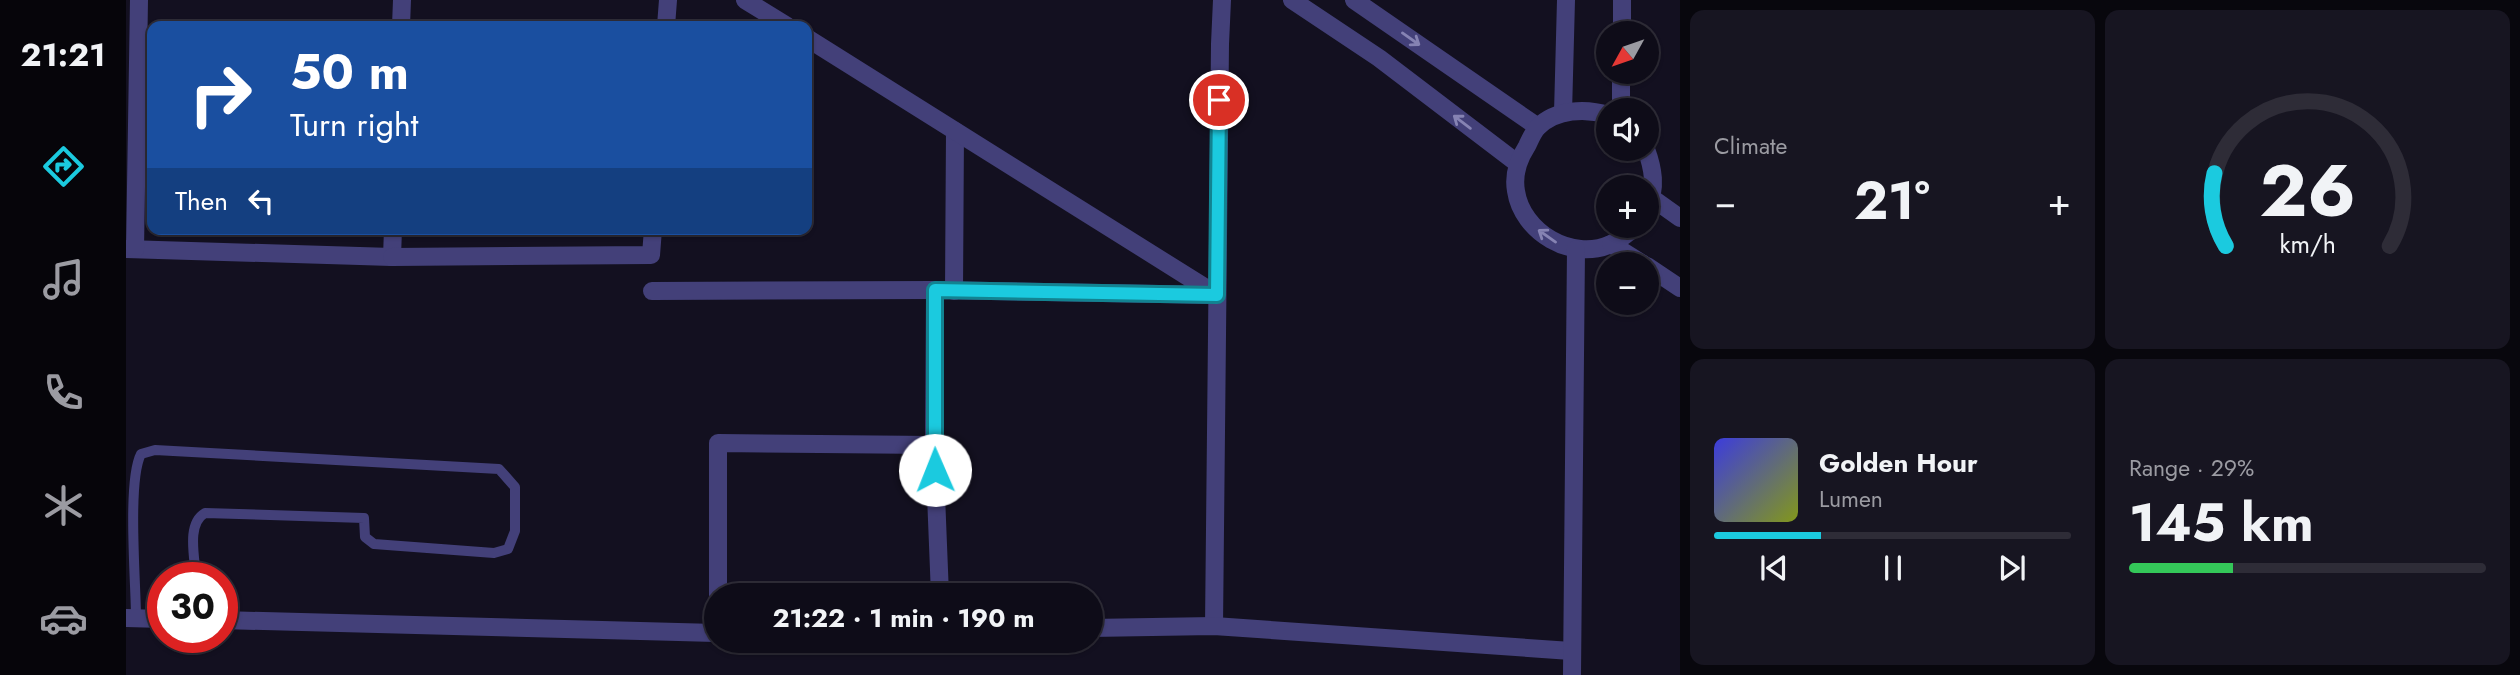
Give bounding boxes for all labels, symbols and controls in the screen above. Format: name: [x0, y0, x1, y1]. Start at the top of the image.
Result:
north arrow: [1596, 21, 1659, 84]
map controls: [1596, 21, 1659, 315]
text: 21:21: [21, 32, 105, 78]
one-way arrow: [1400, 32, 1420, 46]
text: 50 m: [290, 37, 409, 107]
icon: right: [175, 49, 266, 140]
pin: [1189, 70, 1249, 130]
icon: arrive: [1200, 81, 1238, 119]
button: sound: [1596, 98, 1659, 161]
text: Turn right: [290, 102, 419, 148]
one-way arrow: [1454, 114, 1472, 129]
text: Climate: [1714, 129, 1787, 163]
text: 26: [2259, 138, 2356, 243]
icon: directions: [39, 142, 88, 191]
text: 21°: [1854, 163, 1930, 239]
text: −: [1714, 174, 1736, 229]
text: +: [2048, 174, 2071, 229]
button: +: [1596, 175, 1659, 238]
text: Then: [175, 182, 228, 220]
icon: left: [242, 182, 280, 220]
text: km/h: [2279, 225, 2336, 261]
one-way arrow: [1538, 228, 1557, 243]
button: −: [1596, 252, 1659, 315]
icon: music: [39, 255, 88, 304]
icon: phone: [39, 368, 88, 417]
position arrow: [898, 433, 972, 507]
text: Golden Hour: [1819, 444, 1978, 482]
text: Range · 29%: [2129, 451, 2254, 485]
icon: climate: [39, 481, 88, 530]
text: Lumen: [1819, 482, 1883, 516]
text: 145 km: [2129, 485, 2314, 561]
icon: previous: [1755, 549, 1793, 587]
icon: pause: [1874, 549, 1912, 587]
icon: next: [1993, 549, 2031, 587]
speed limit sign: 30: [147, 562, 238, 653]
icon: car: [39, 594, 88, 643]
text: 21:22 · 1 min · 190 m: [772, 599, 1035, 637]

